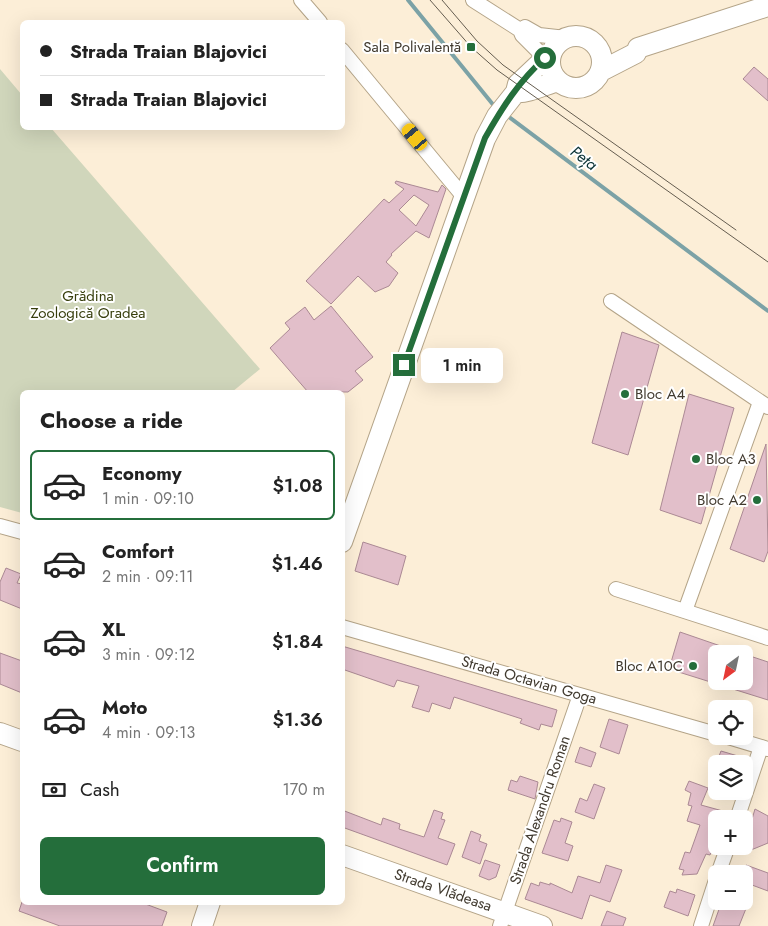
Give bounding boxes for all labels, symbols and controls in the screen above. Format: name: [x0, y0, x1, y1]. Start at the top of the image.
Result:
place label: Sala Polivalentă: [363, 36, 461, 58]
text: Strada Traian Blajovici: [70, 38, 267, 65]
marker: Sala Polivalentă: [465, 41, 477, 53]
route start: [534, 47, 556, 69]
text: Strada Traian Blajovici: [70, 86, 267, 113]
car: [399, 121, 430, 153]
water label: Peța: [566, 140, 602, 176]
park label: Grădina Zoologică Oradea: [31, 285, 145, 324]
callout: 1 min: [422, 348, 504, 382]
route end: [393, 354, 415, 376]
text: 1 min: [443, 354, 481, 377]
place label: Bloc A4: [635, 383, 686, 405]
marker: Bloc A4: [619, 388, 631, 400]
text: Choose a ride: [40, 404, 183, 436]
place label: Bloc A3: [706, 448, 756, 470]
marker: Bloc A3: [690, 453, 702, 465]
text: Economy: [102, 460, 182, 487]
icon: car: [42, 463, 87, 508]
text: $1.08: [272, 472, 323, 499]
text: 1 min · 09:10: [102, 487, 194, 510]
place label: Bloc A2: [697, 489, 747, 511]
marker: Bloc A2: [751, 494, 763, 506]
text: Comfort: [102, 538, 174, 565]
icon: car: [42, 541, 87, 586]
text: $1.46: [271, 550, 323, 577]
text: 2 min · 09:11: [102, 565, 193, 588]
text: XL: [102, 616, 125, 643]
icon: car: [42, 619, 87, 664]
text: $1.84: [272, 628, 323, 655]
text: 3 min · 09:12: [102, 643, 195, 666]
north arrow: [708, 645, 752, 690]
map controls: [708, 645, 753, 910]
street label: Strada Octavian Goga: [459, 650, 599, 710]
place label: Bloc A10C: [615, 655, 683, 677]
marker: Bloc A10C: [687, 660, 699, 672]
text: Moto: [102, 694, 147, 721]
icon: car: [42, 697, 87, 742]
button: locate: [708, 700, 753, 745]
text: $1.36: [273, 706, 323, 733]
text: 4 min · 09:13: [102, 721, 195, 744]
street label: Strada Alexandru Roman: [504, 733, 576, 887]
button: layers: [708, 755, 753, 800]
icon: cash: [40, 776, 68, 804]
text: Cash: [80, 776, 120, 803]
text: 170 m: [283, 778, 325, 801]
button: +: [708, 810, 753, 855]
button: Confirm: [40, 837, 325, 895]
street label: Strada Vlădeasa: [391, 863, 495, 917]
button: −: [708, 865, 753, 910]

